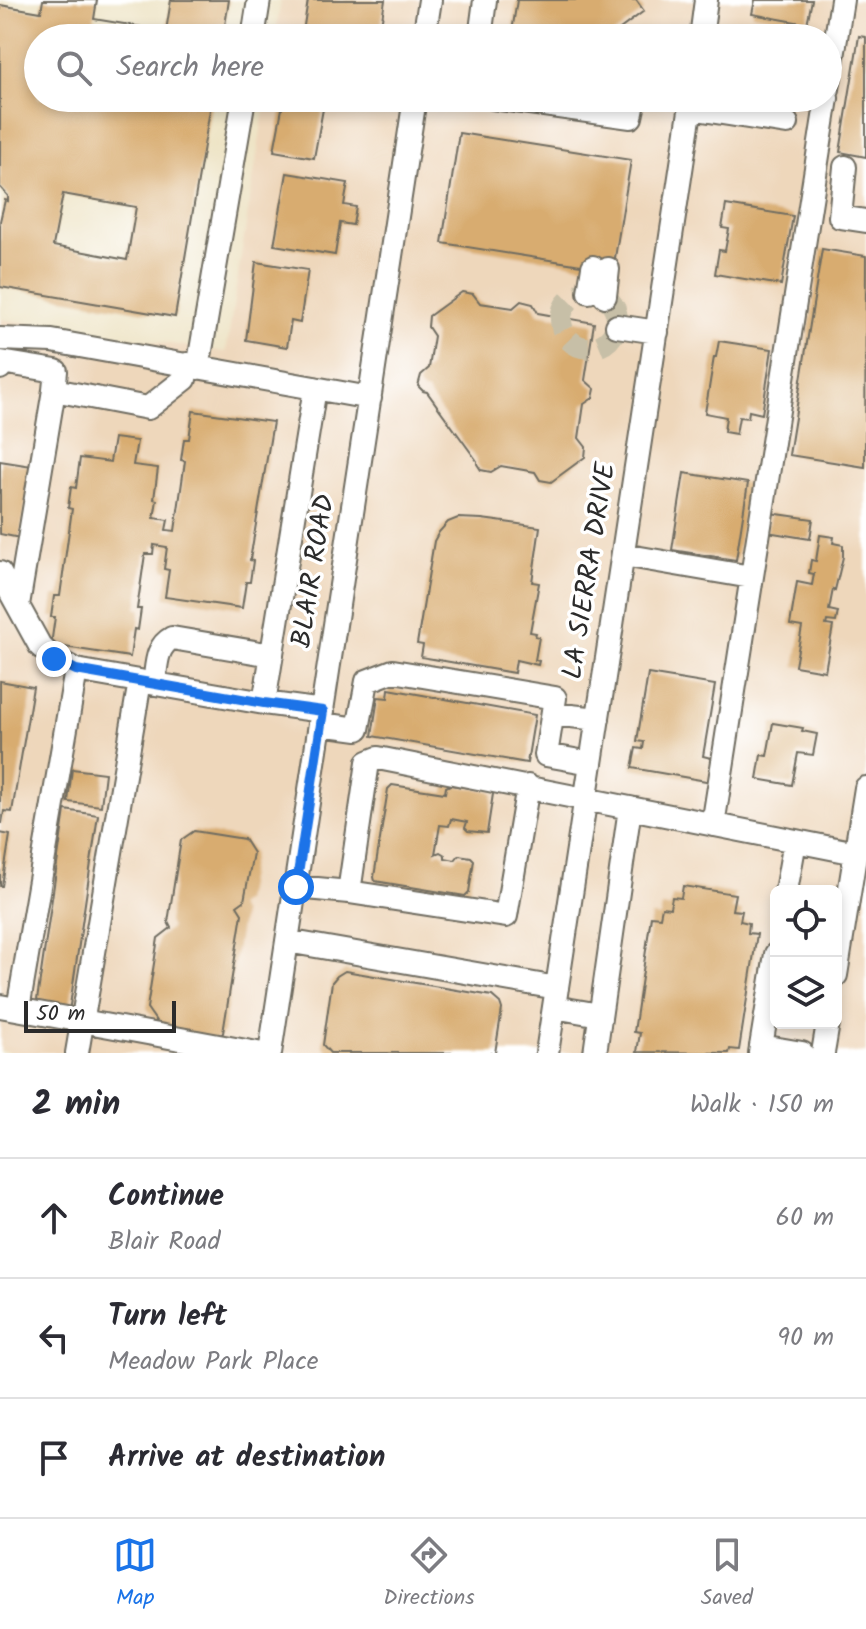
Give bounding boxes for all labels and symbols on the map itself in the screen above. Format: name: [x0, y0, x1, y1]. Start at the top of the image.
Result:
street label: LA SIERRA DRIVE: [551, 459, 629, 683]
street label: BLAIR ROAD: [280, 491, 348, 651]
route end: [36, 641, 72, 677]
route start: [278, 869, 314, 905]
scale bar: [24, 997, 176, 1033]

